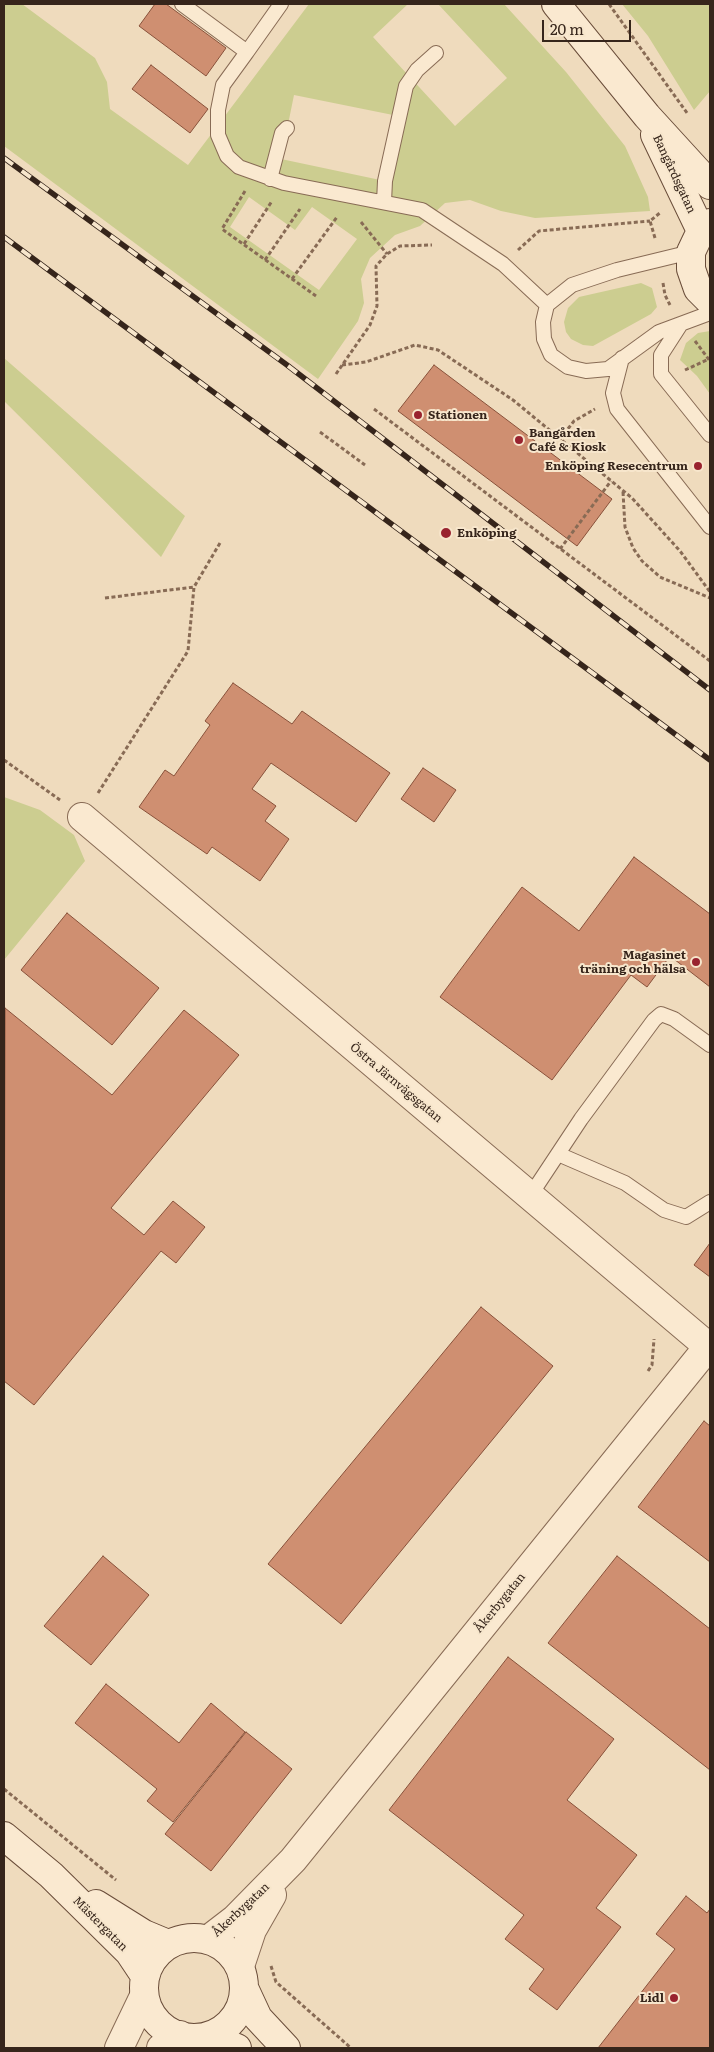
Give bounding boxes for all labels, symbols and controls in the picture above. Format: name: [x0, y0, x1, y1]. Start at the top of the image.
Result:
scale bar: [544, 10, 633, 42]
text: 20 m: [550, 17, 584, 40]
street label: Bangårdsgatan: [649, 132, 699, 216]
place label: Stationen: [428, 408, 487, 422]
marker: Stationen: [412, 409, 424, 421]
place label: Bangården Café & Kiosk: [529, 426, 606, 454]
marker: Bangården Café & Kiosk: [513, 434, 525, 446]
place label: Enköping Resecentrum: [545, 459, 688, 473]
marker: Enköping Resecentrum: [692, 460, 704, 472]
marker: Enköping: [439, 526, 453, 540]
place label: Enköping: [457, 526, 516, 540]
place label: Magasinet träning och hälsa: [580, 948, 686, 976]
marker: Magasinet träning och hälsa: [690, 956, 702, 968]
street label: Östra Järnvägsgatan: [347, 1040, 445, 1126]
street label: Åkerbygatan: [471, 1570, 529, 1636]
street label: Åkerbygatan: [209, 1880, 273, 1940]
street label: Mästergatan: [70, 1894, 130, 1954]
place label: Lidl: [640, 1991, 664, 2005]
marker: Lidl: [668, 1992, 680, 2004]

